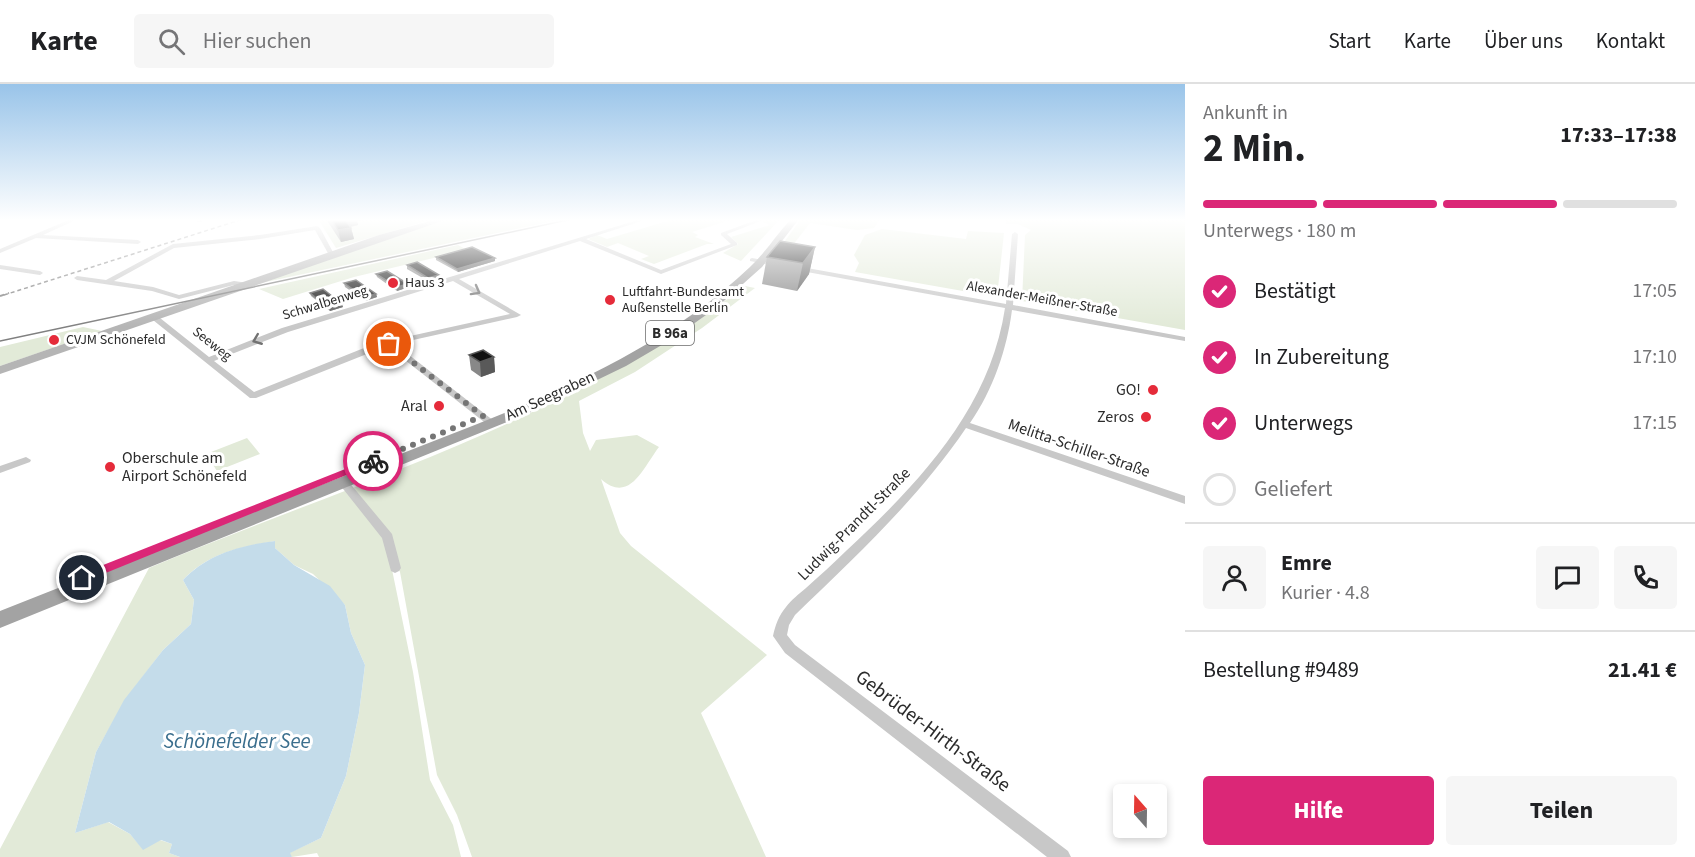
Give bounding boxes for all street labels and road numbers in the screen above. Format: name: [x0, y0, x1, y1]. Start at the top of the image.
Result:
street label: Alexander-Meißner-Straße: [965, 276, 1119, 322]
street label: Schwalbenweg: [280, 281, 370, 325]
road number: B 96a: [646, 321, 694, 345]
street label: Seeweg: [188, 322, 236, 366]
street label: Am Seegraben: [502, 366, 598, 426]
street label: Melitta-Schiller-Straße: [1005, 413, 1153, 483]
street label: Ludwig-Prandtl-Straße: [793, 463, 915, 585]
street label: Gebrüder-Hirth-Straße: [849, 663, 1017, 799]

